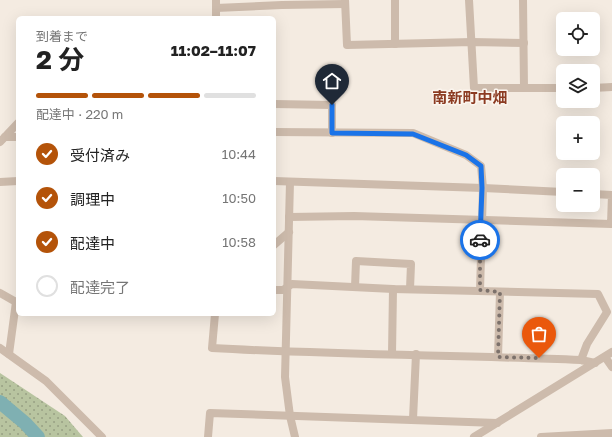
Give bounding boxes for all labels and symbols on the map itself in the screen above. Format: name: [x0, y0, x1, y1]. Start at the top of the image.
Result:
pin: [315, 64, 349, 105]
district label: 南新町中畑: [432, 88, 508, 106]
courier: [460, 220, 500, 260]
pin: [522, 317, 556, 358]

